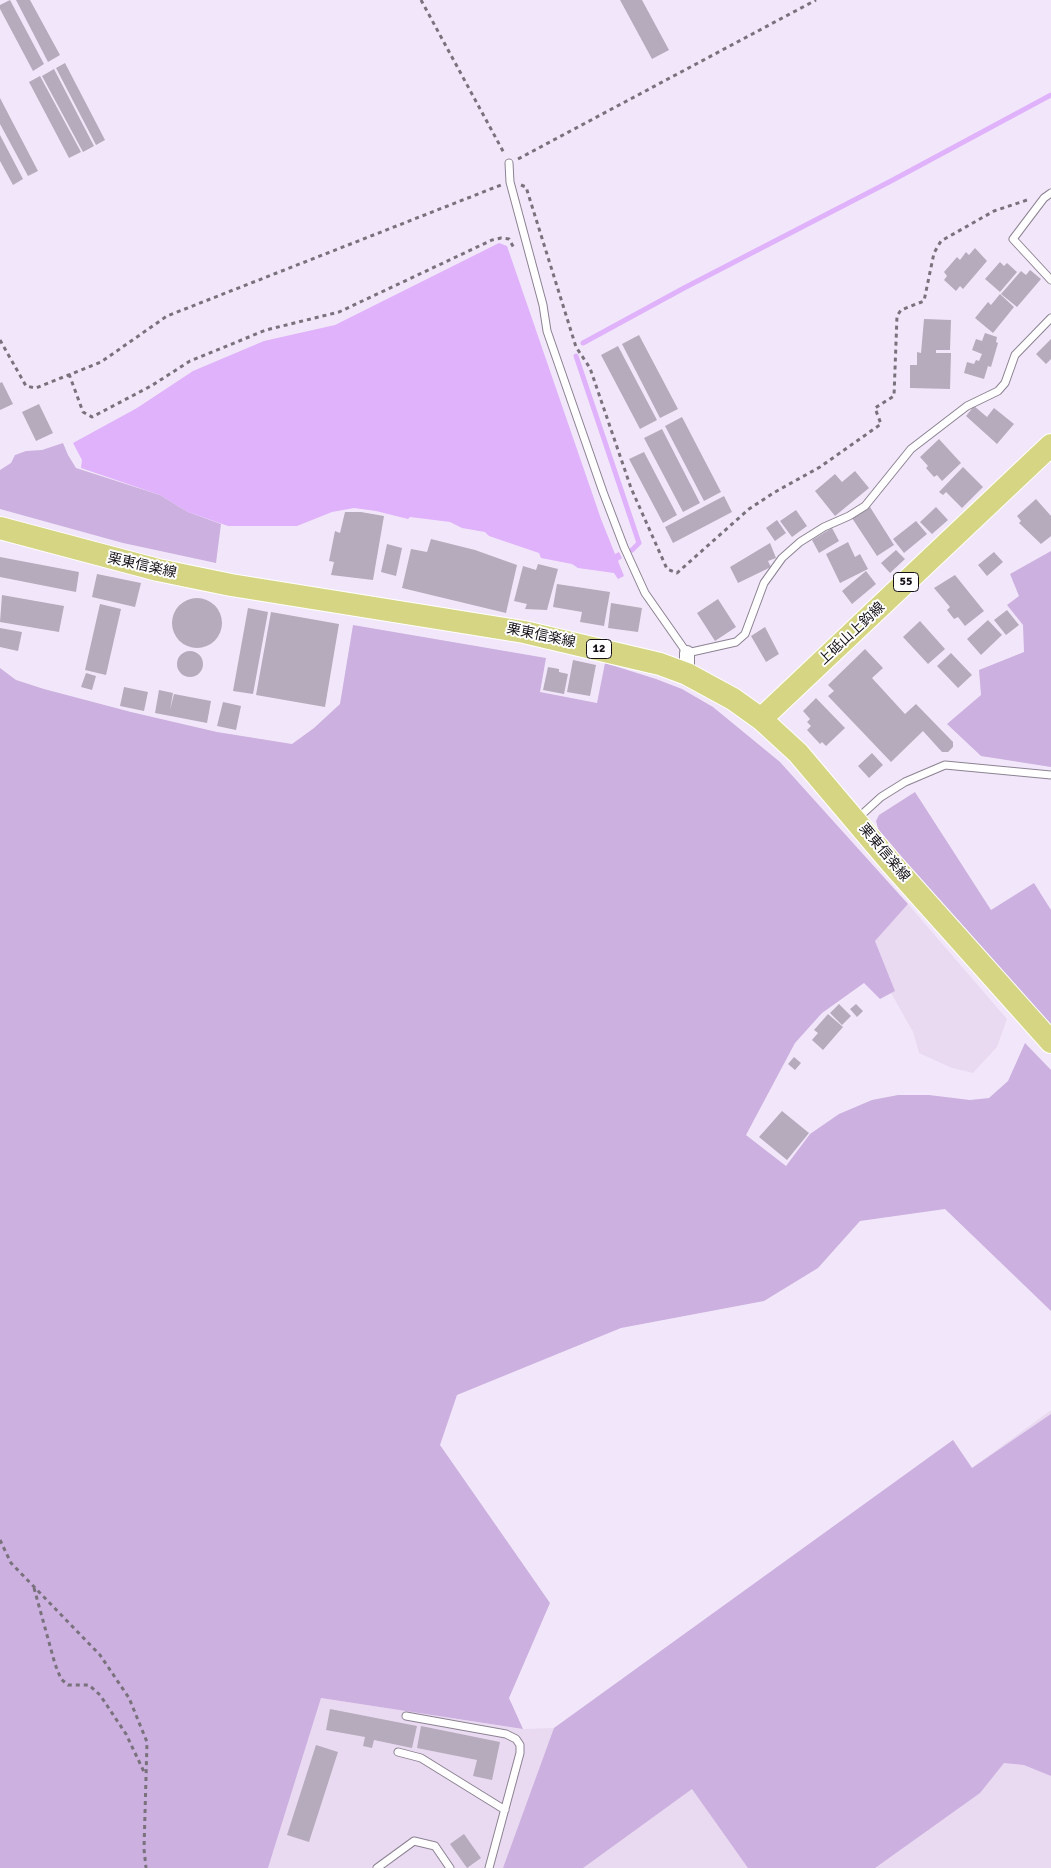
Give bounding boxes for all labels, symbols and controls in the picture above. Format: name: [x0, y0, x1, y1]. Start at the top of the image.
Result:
street label: 栗東信楽線: [106, 550, 178, 582]
road number: 55: [894, 572, 918, 592]
street label: 上砥山上鈎線: [816, 599, 888, 669]
street label: 栗東信楽線: [505, 621, 577, 651]
road number: 12: [586, 640, 612, 659]
street label: 栗東信楽線: [855, 821, 913, 885]

